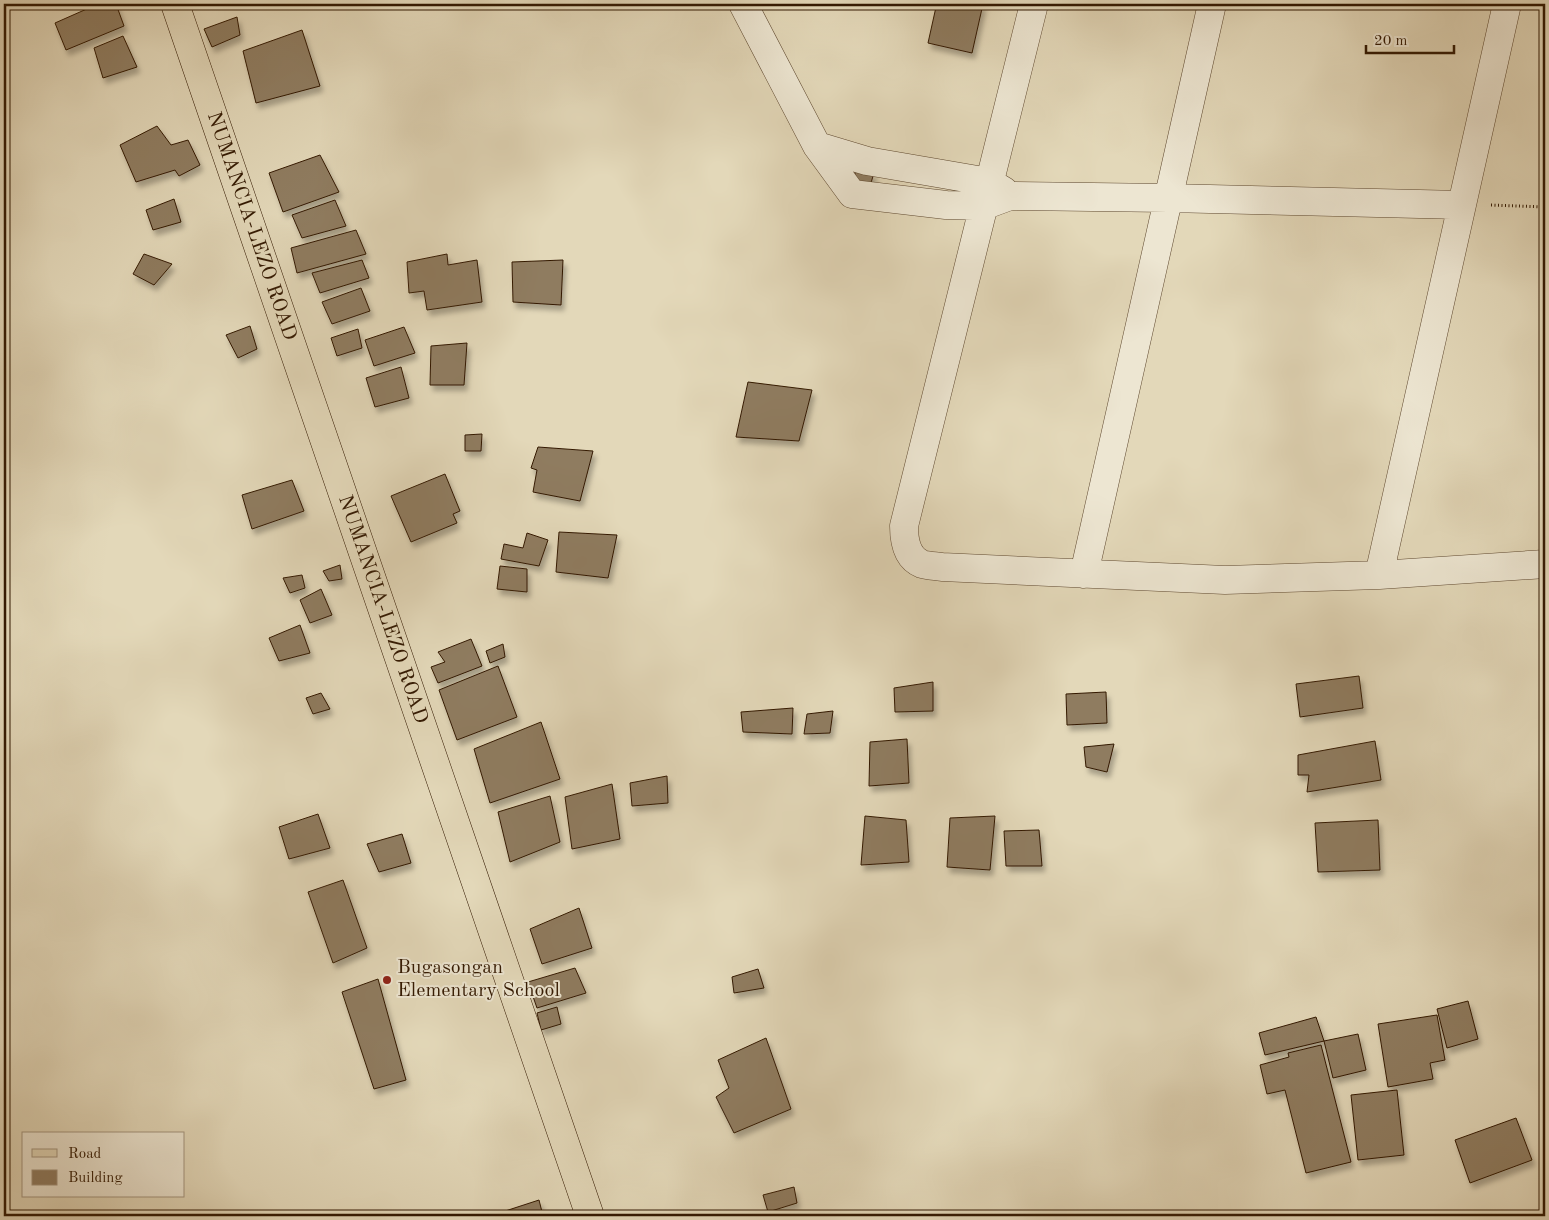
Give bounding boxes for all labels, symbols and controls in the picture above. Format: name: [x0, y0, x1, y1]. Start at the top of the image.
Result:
scale bar: [1366, 22, 1454, 54]
text: 20 m: [1374, 34, 1408, 49]
street label: NUMANCIA-LEZO ROAD: [203, 109, 300, 343]
street label: NUMANCIA-LEZO ROAD: [334, 493, 431, 726]
place label: Bugasongan Elementary School: [397, 958, 560, 1001]
marker: Bugasongan Elementary School: [381, 974, 393, 986]
legend: [22, 1132, 185, 1198]
text: Road: [68, 1147, 102, 1162]
text: Building: [68, 1171, 123, 1186]

